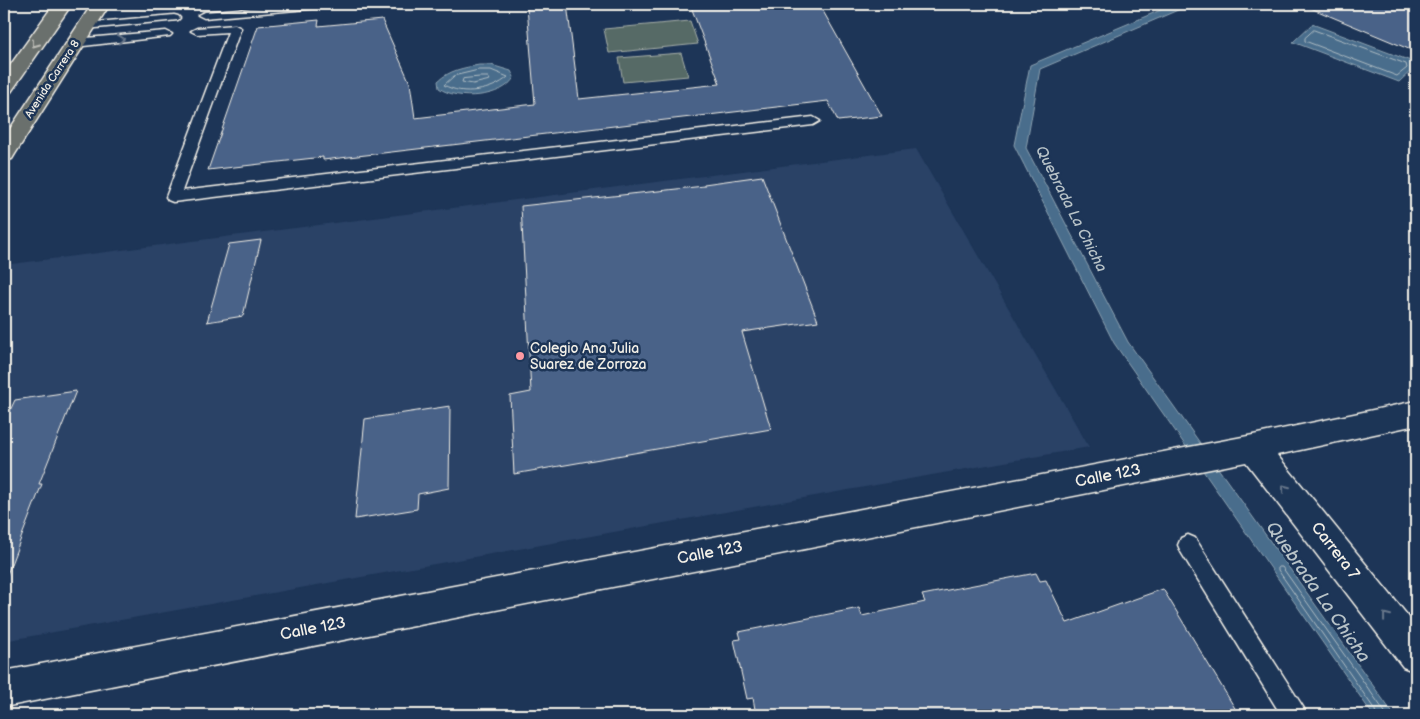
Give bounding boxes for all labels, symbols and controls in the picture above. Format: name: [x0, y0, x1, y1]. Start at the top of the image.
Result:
one-way arrow: [117, 33, 125, 44]
street label: Avenida Carrera 8: [22, 38, 82, 120]
one-way arrow: [32, 38, 41, 47]
water label: Quebrada La Chicha: [1031, 143, 1111, 275]
place label: Colegio Ana Julia Suarez de Zorroza: [530, 340, 647, 373]
marker: Colegio Ana Julia Suarez de Zorroza: [514, 350, 526, 362]
street label: Calle 123: [1074, 460, 1143, 492]
one-way arrow: [1283, 485, 1291, 494]
water label: Quebrada La Chicha: [1261, 518, 1375, 666]
street label: Carrera 7: [1307, 519, 1363, 584]
street label: Calle 123: [676, 537, 745, 569]
one-way arrow: [1383, 612, 1392, 622]
street label: Calle 123: [279, 613, 348, 645]

